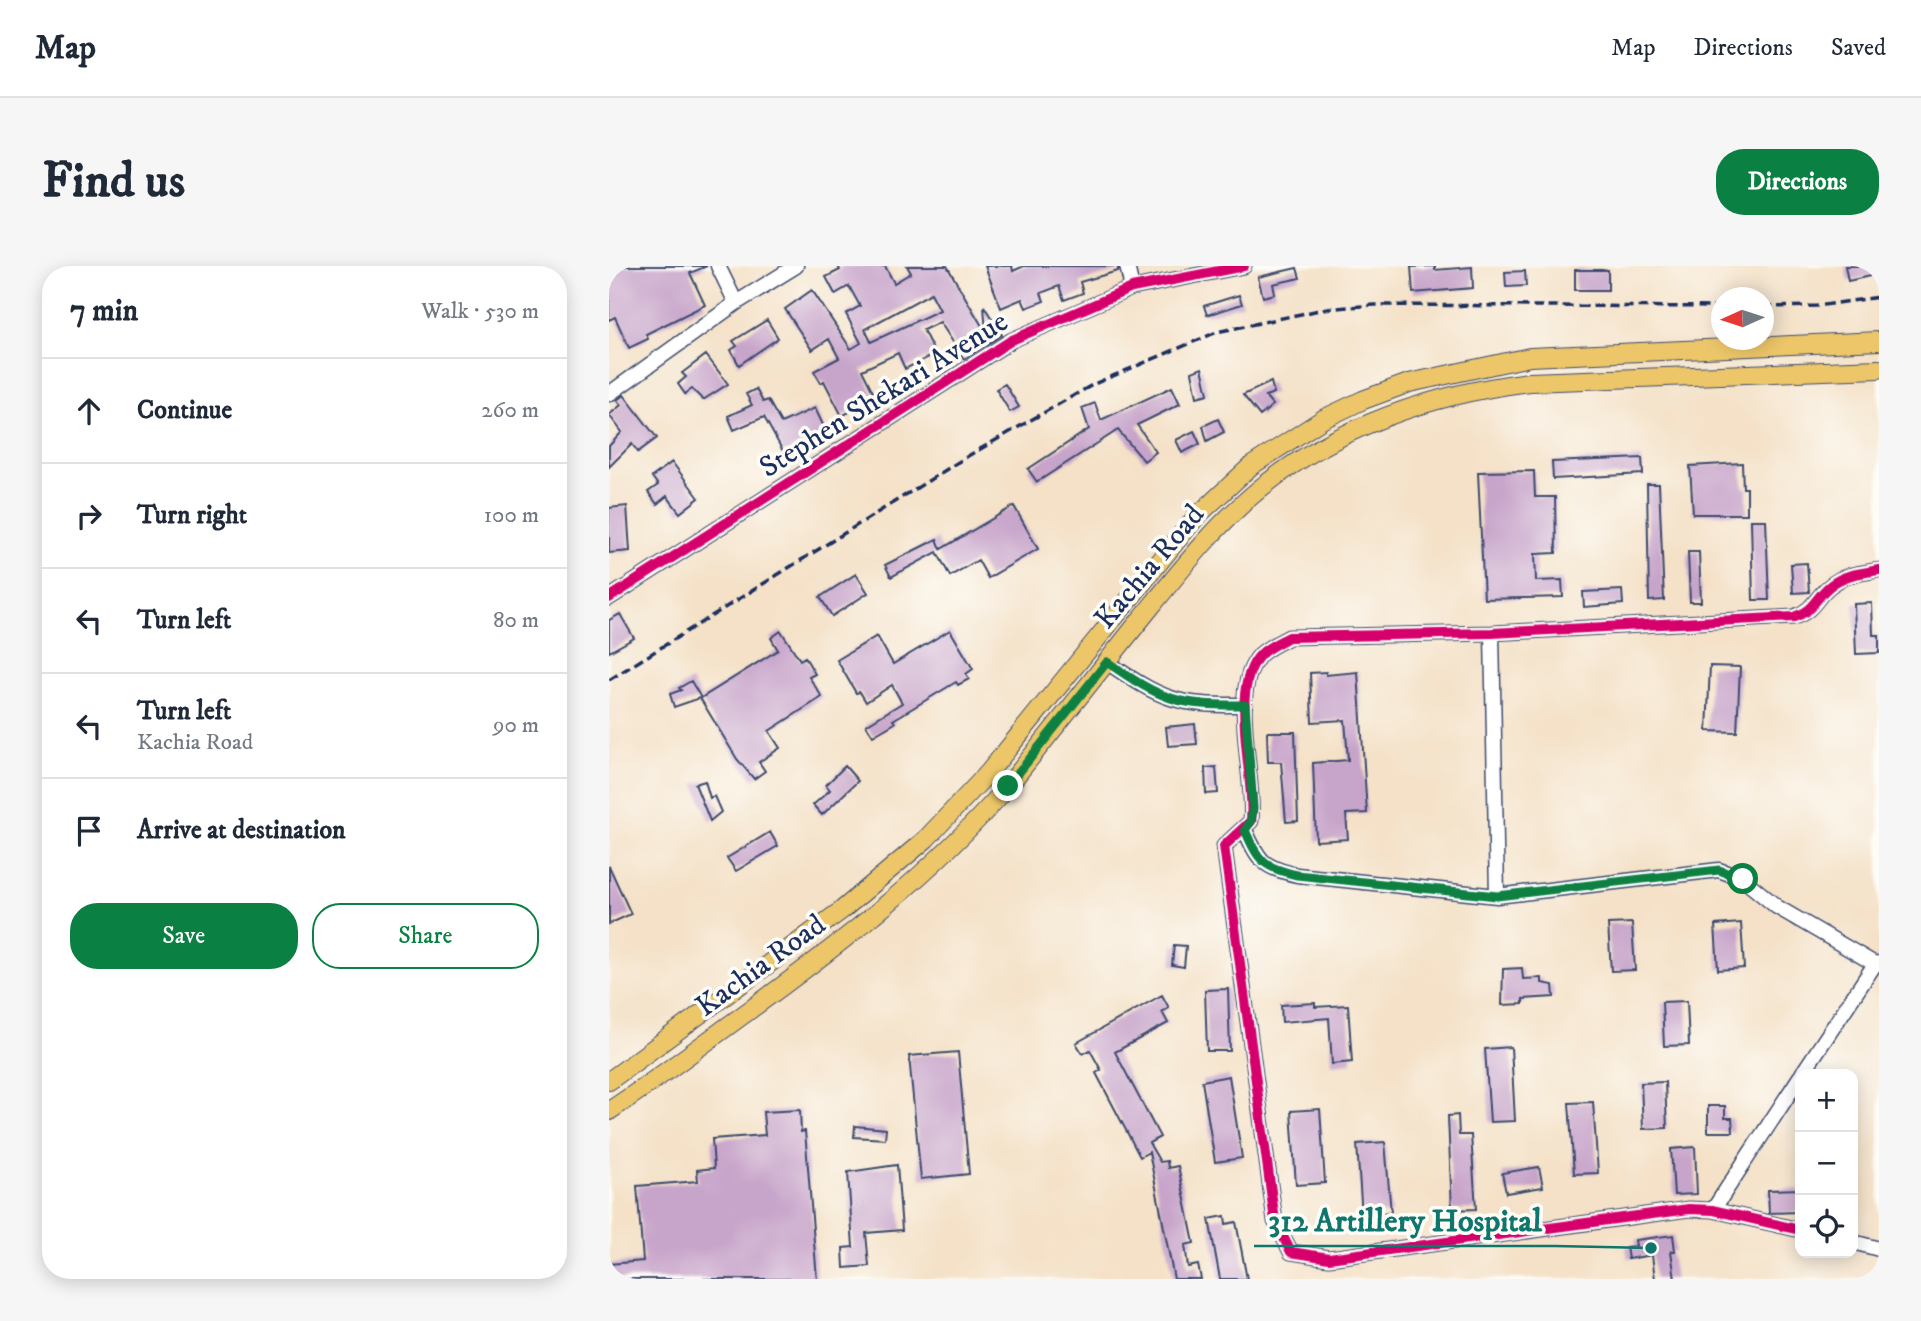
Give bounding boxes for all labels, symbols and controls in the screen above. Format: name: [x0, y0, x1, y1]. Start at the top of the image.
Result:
text: Map: [35, 28, 96, 69]
text: Map: [1611, 33, 1656, 63]
text: Directions: [1694, 33, 1793, 63]
text: Saved: [1831, 33, 1886, 63]
button: Directions: [1716, 149, 1879, 215]
text: Find us: [42, 151, 185, 213]
north arrow: [1711, 287, 1774, 350]
text: 7 min: [70, 293, 138, 330]
text: Walk · 530 m: [421, 297, 539, 326]
street label: Stephen Shekari Avenue: [753, 304, 1015, 486]
icon: ahead: [70, 392, 108, 430]
text: Continue: [137, 394, 232, 427]
text: 260 m: [481, 396, 539, 425]
icon: right: [70, 497, 108, 535]
street label: Kachia Road: [1087, 497, 1213, 637]
text: Turn right: [137, 499, 247, 532]
text: 100 m: [484, 501, 539, 530]
icon: left: [70, 602, 108, 640]
text: Turn left: [137, 604, 231, 637]
text: 80 m: [493, 606, 539, 635]
text: Turn left: [137, 695, 231, 728]
icon: left: [70, 707, 108, 745]
text: 90 m: [493, 711, 539, 740]
text: Kachia Road: [137, 728, 253, 757]
route end: [992, 770, 1023, 801]
icon: arrive: [70, 812, 108, 850]
text: Arrive at destination: [137, 814, 346, 847]
route start: [1727, 863, 1758, 894]
button: Save: [70, 903, 298, 969]
button: Share: [312, 903, 539, 969]
street label: Kachia Road: [689, 906, 833, 1025]
map controls: [1795, 1069, 1858, 1258]
button: +: [1795, 1069, 1858, 1132]
button: −: [1795, 1132, 1858, 1195]
callout: 312 Artillery Hospital: [1254, 1193, 1555, 1246]
button: locate: [1795, 1195, 1858, 1258]
text: 312 Artillery Hospital: [1268, 1202, 1542, 1242]

